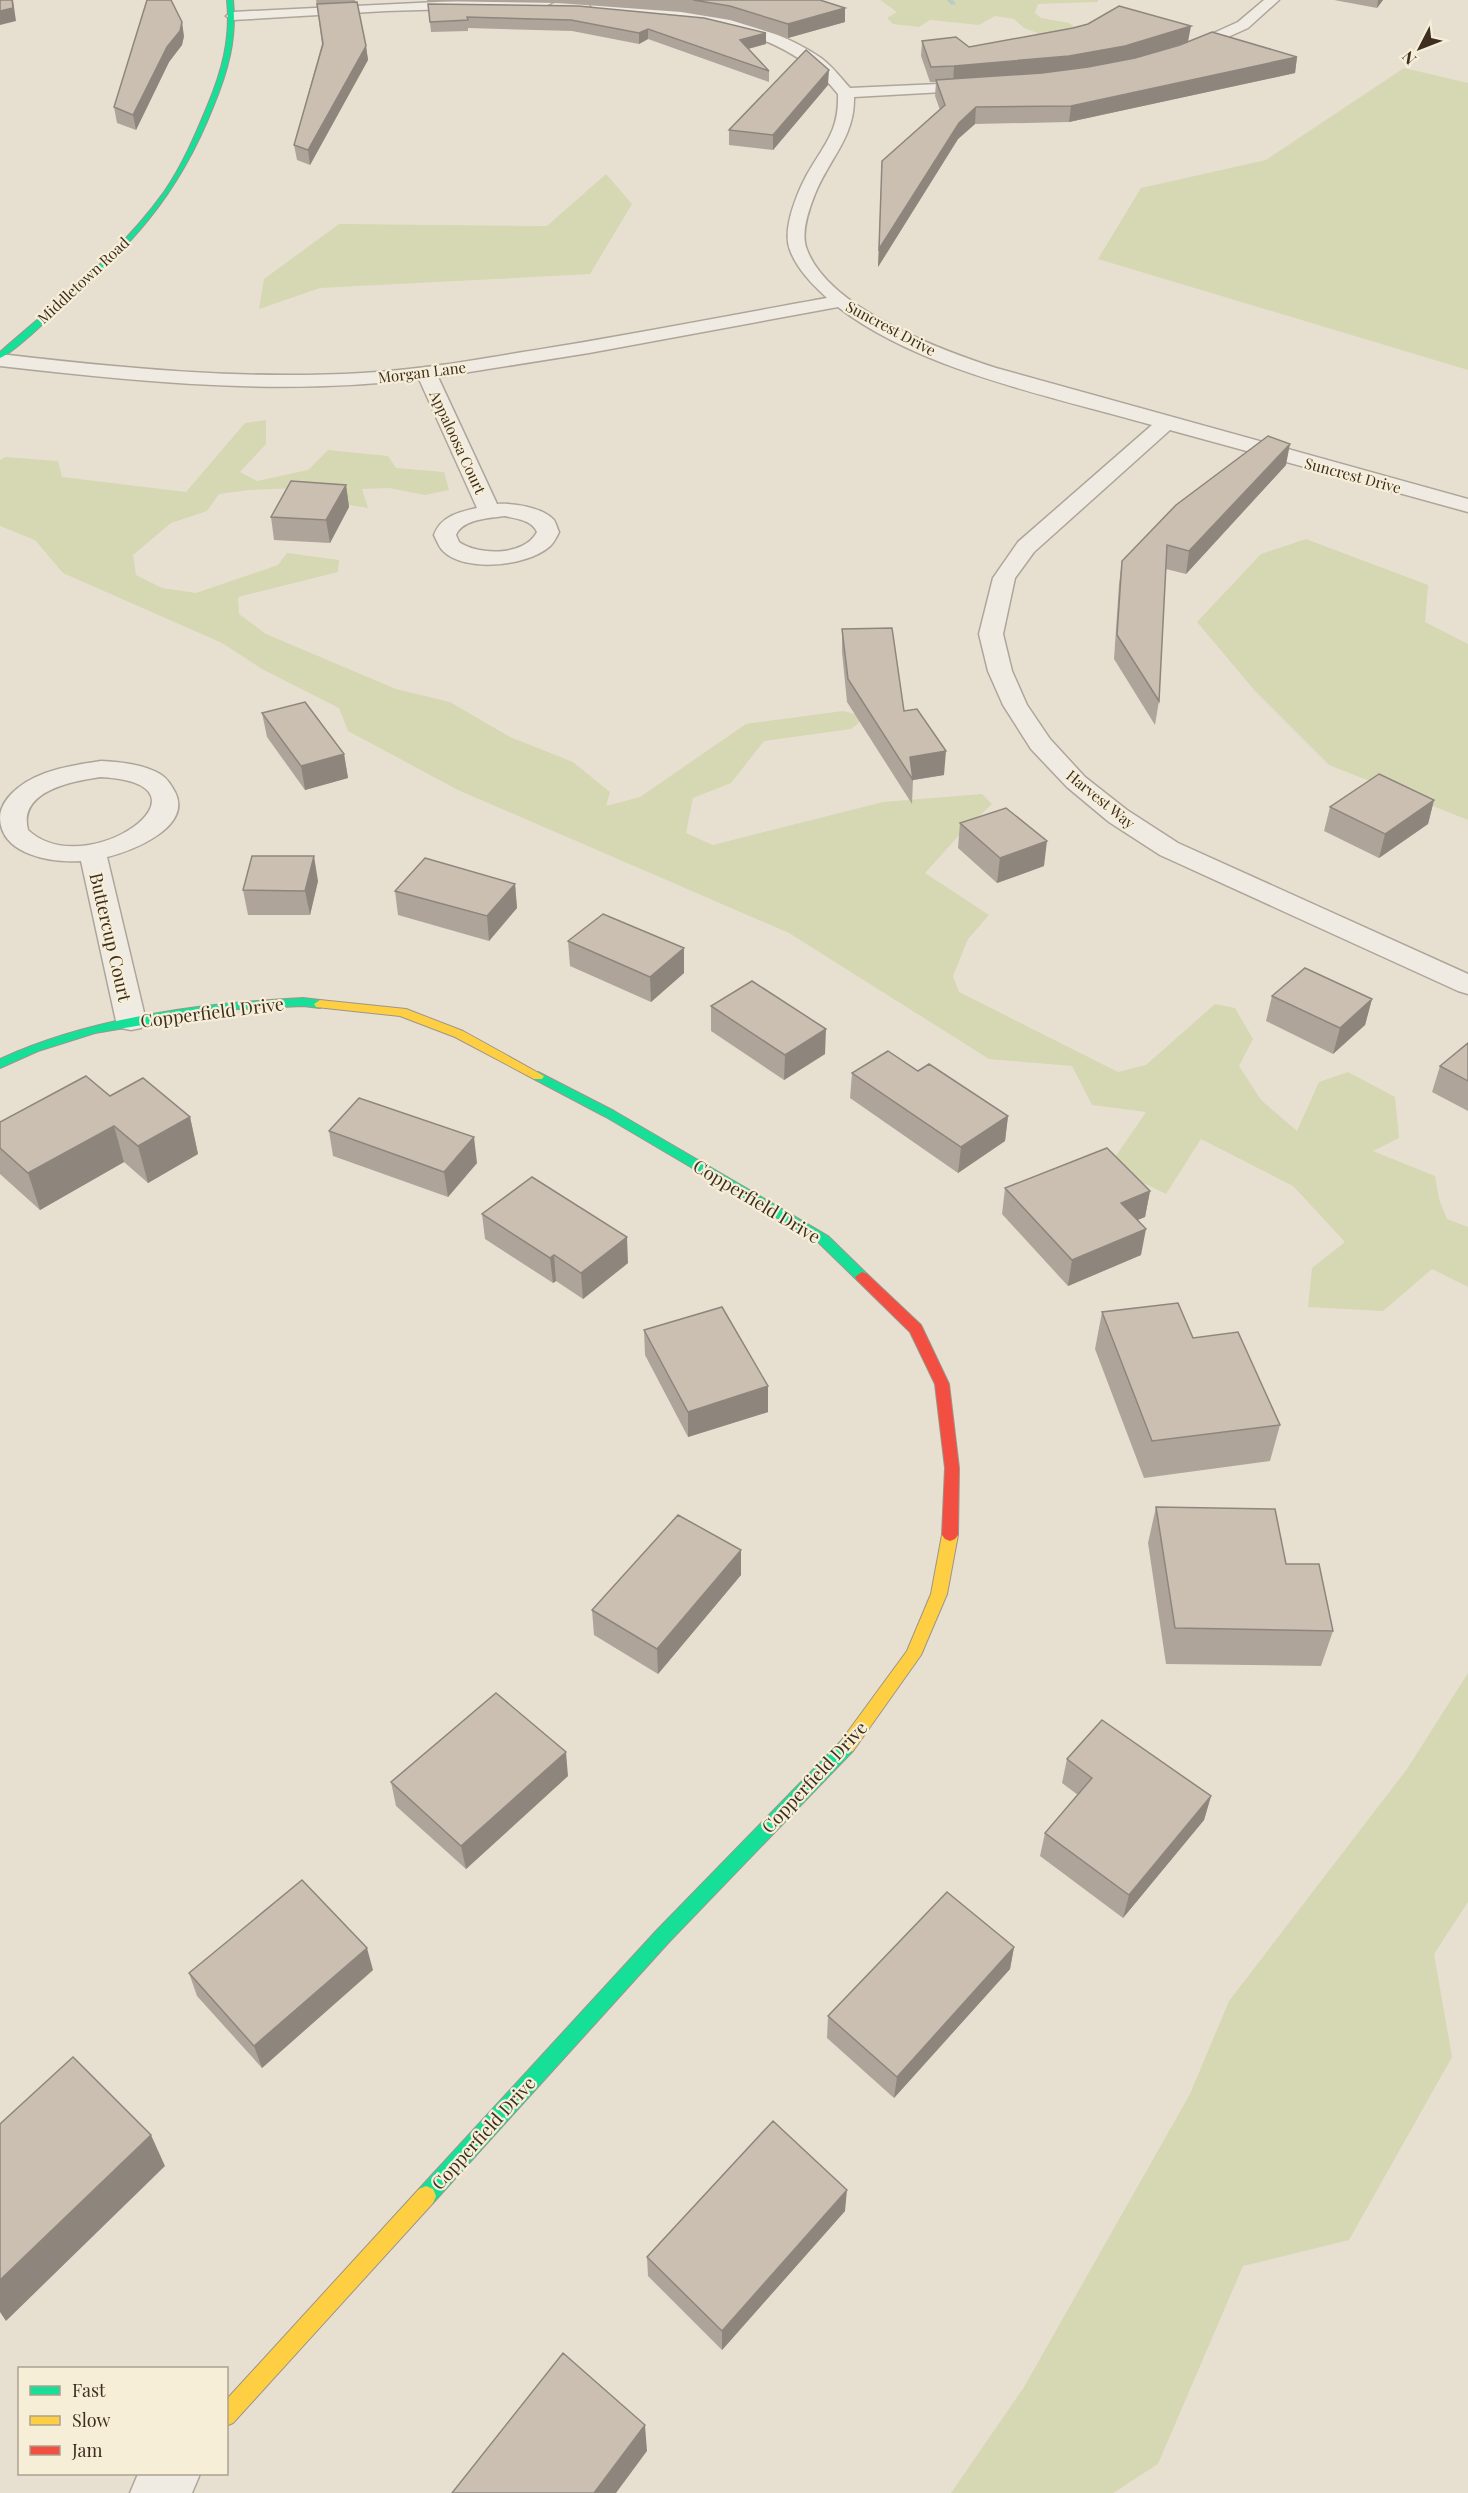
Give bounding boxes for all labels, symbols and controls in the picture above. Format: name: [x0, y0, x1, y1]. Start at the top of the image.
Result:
north arrow: [1390, 18, 1450, 78]
text: N: [1397, 47, 1420, 70]
street label: Middletown Road: [33, 232, 133, 328]
street label: Suncrest Drive: [842, 296, 940, 360]
street label: Morgan Lane: [377, 357, 467, 387]
street label: Appaloosa Court: [425, 386, 491, 498]
street label: Suncrest Drive: [1302, 452, 1404, 498]
street label: Harvest Way: [1062, 765, 1140, 833]
street label: Buttercup Court: [84, 870, 138, 1004]
street label: Copperfield Drive: [139, 991, 285, 1033]
street label: Copperfield Drive: [689, 1154, 825, 1248]
street label: Copperfield Drive: [756, 1716, 872, 1838]
street label: Copperfield Drive: [426, 2071, 540, 2195]
legend: [18, 2367, 228, 2475]
text: Fast: [72, 2378, 106, 2402]
text: Slow: [72, 2408, 110, 2432]
text: Jam: [71, 2438, 102, 2462]

